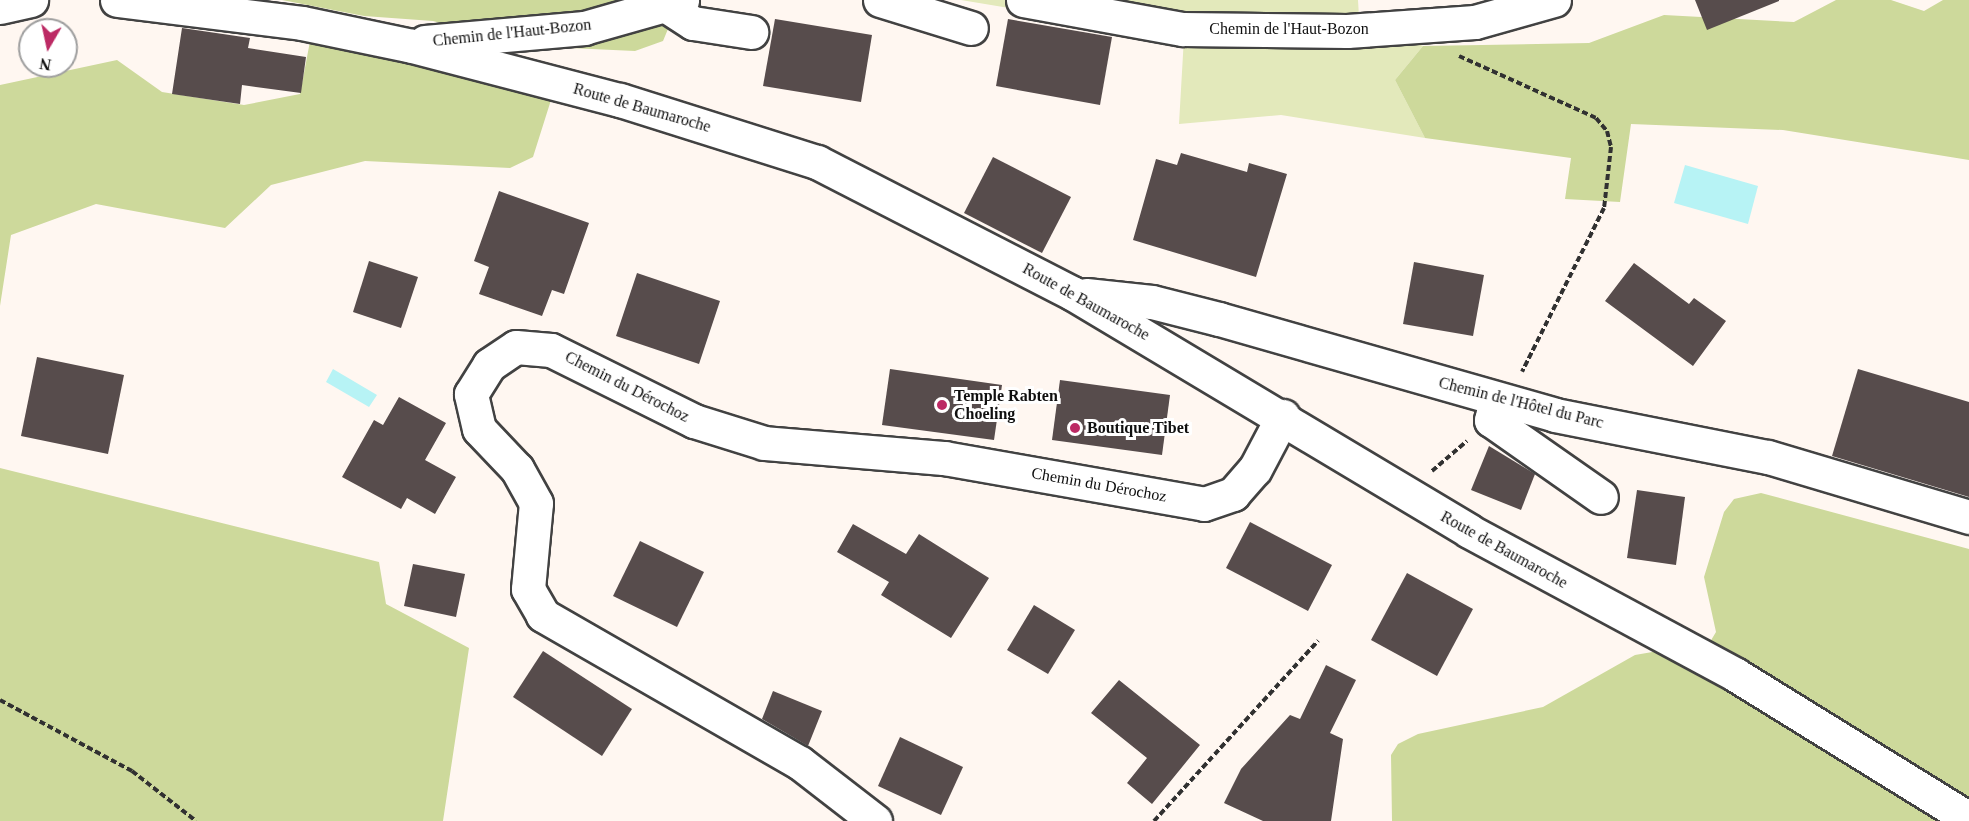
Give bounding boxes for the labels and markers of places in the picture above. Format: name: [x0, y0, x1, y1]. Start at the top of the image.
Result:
place label: Temple Rabten Choeling: [954, 386, 1058, 424]
marker: Temple Rabten Choeling: [935, 398, 949, 412]
place label: Boutique Tibet: [1087, 418, 1189, 438]
marker: Boutique Tibet: [1068, 421, 1082, 435]

